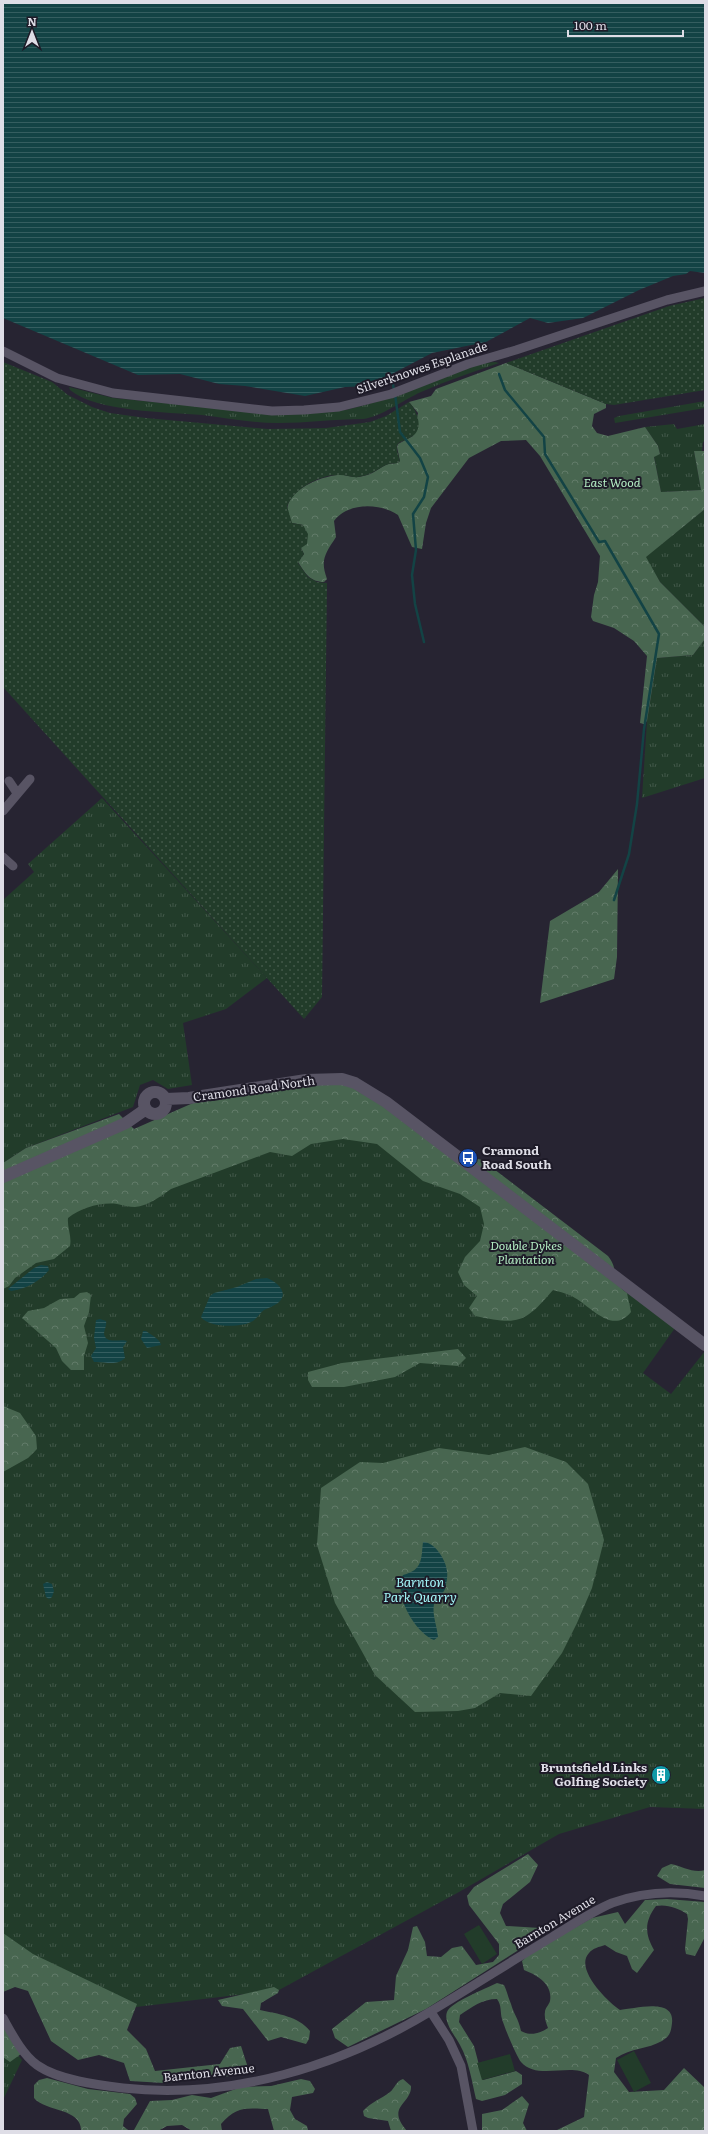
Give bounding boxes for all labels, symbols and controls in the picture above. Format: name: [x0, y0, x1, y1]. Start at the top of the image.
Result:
north arrow: [12, 12, 52, 52]
scale bar: [568, 12, 683, 38]
text: N: [27, 13, 37, 29]
text: 100 m: [574, 16, 607, 34]
street label: Silverknowes Esplanade: [354, 336, 490, 398]
park label: East Wood: [583, 473, 641, 491]
street label: Cramond Road North: [192, 1071, 316, 1105]
place label: Cramond Road South: [482, 1141, 551, 1173]
bus stop icon: Cramond Road South: [457, 1147, 479, 1169]
park label: Double Dykes Plantation: [490, 1236, 562, 1268]
water label: Barnton Park Quarry: [383, 1572, 457, 1606]
place label: Bruntsfield Links Golfing Society: [540, 1758, 648, 1790]
building icon: Bruntsfield Links Golfing Society: [650, 1764, 672, 1786]
street label: Barnton Avenue: [511, 1890, 598, 1952]
street label: Barnton Avenue: [162, 2058, 255, 2086]

